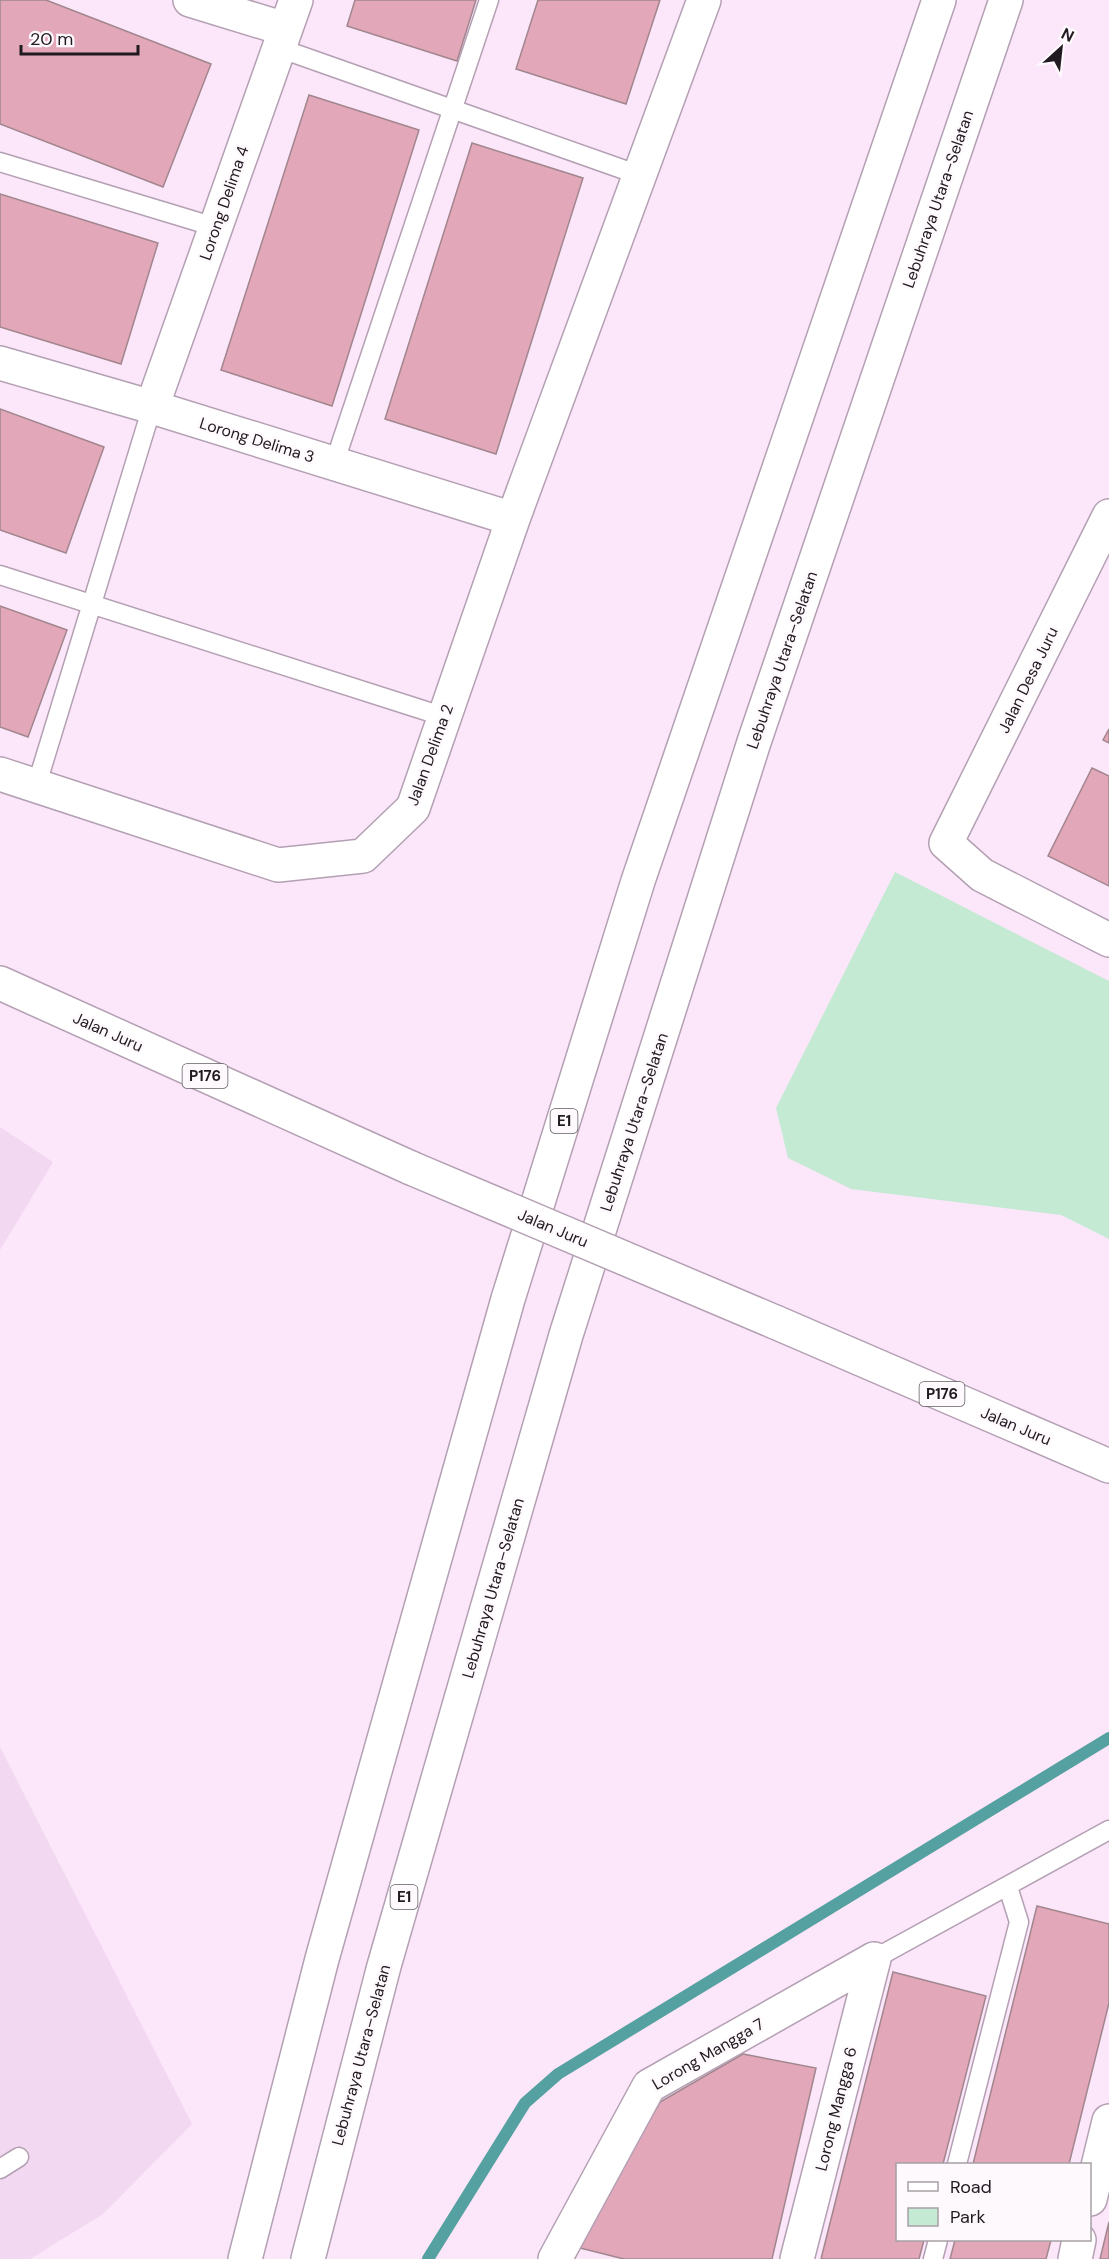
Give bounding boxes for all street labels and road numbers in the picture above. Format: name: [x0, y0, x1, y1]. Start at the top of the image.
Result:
street label: Lebuhraya Utara–Selatan: [898, 107, 978, 291]
street label: Lorong Delima 4: [195, 143, 253, 263]
street label: Lorong Delima 3: [197, 413, 317, 467]
street label: Lebuhraya Utara–Selatan: [742, 568, 822, 752]
street label: Jalan Desa Juru: [993, 623, 1063, 737]
street label: Jalan Delima 2: [402, 701, 458, 809]
street label: Jalan Juru: [70, 1007, 146, 1057]
street label: Lebuhraya Utara–Selatan: [595, 1030, 673, 1214]
road number: P176: [182, 1064, 228, 1088]
road number: E1: [550, 1109, 578, 1133]
street label: Jalan Juru: [515, 1204, 591, 1252]
road number: P176: [920, 1382, 964, 1406]
street label: Jalan Juru: [978, 1402, 1054, 1450]
street label: Lebuhraya Utara–Selatan: [457, 1495, 529, 1681]
road number: E1: [390, 1885, 418, 1909]
street label: Lebuhraya Utara–Selatan: [327, 1962, 395, 2148]
street label: Lorong Mangga 7: [648, 2013, 768, 2095]
street label: Lorong Mangga 6: [810, 2045, 862, 2173]

